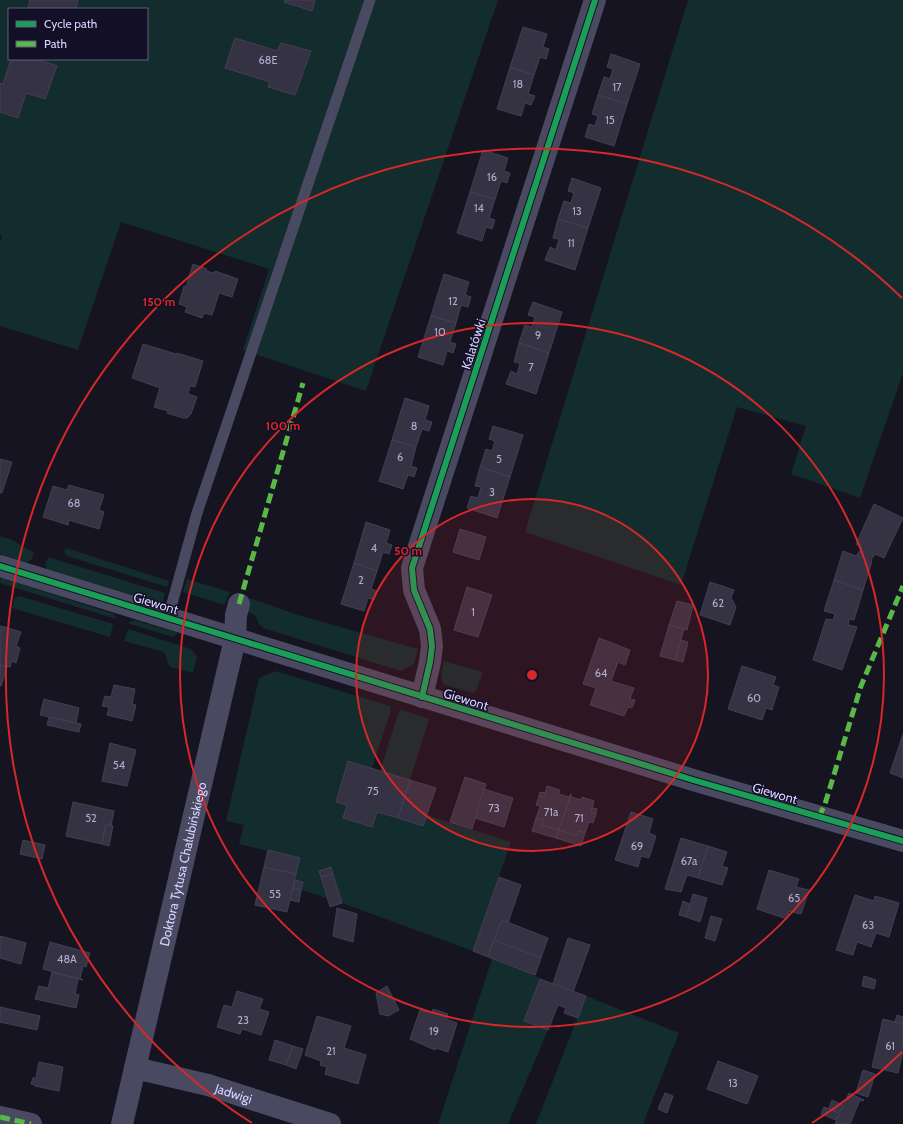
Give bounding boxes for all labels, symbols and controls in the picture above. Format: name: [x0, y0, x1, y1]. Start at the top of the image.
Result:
legend: [8, 8, 148, 60]
text: Cycle path: [44, 16, 97, 31]
text: Path: [44, 36, 67, 51]
house number: 68E: [258, 53, 278, 67]
house number: 18: [513, 77, 523, 91]
house number: 17: [612, 80, 622, 94]
house number: 15: [605, 113, 615, 127]
house number: 16: [487, 170, 497, 184]
house number: 14: [474, 201, 485, 215]
house number: 13: [572, 204, 582, 218]
house number: 11: [567, 236, 575, 250]
text: 150 m: [143, 294, 175, 309]
house number: 12: [448, 294, 458, 308]
street label: Kalatówki: [457, 317, 489, 371]
house number: 10: [434, 325, 446, 339]
house number: 9: [535, 328, 541, 342]
house number: 7: [528, 360, 534, 374]
text: 100 m: [266, 418, 300, 433]
house number: 8: [411, 419, 417, 433]
house number: 6: [397, 450, 403, 464]
house number: 5: [496, 452, 502, 466]
house number: 3: [489, 485, 495, 499]
house number: 68: [68, 496, 80, 510]
house number: 4: [371, 541, 378, 555]
text: 50 m: [394, 543, 422, 558]
house number: 2: [358, 573, 364, 587]
street label: Giewont: [132, 589, 181, 618]
house number: 62: [712, 596, 724, 610]
house number: 1: [471, 605, 475, 619]
house number: 64: [595, 666, 608, 680]
centre of rings: [525, 668, 539, 682]
street label: Giewont: [442, 685, 491, 714]
house number: 60: [747, 691, 761, 705]
house number: 54: [113, 758, 126, 772]
street label: Giewont: [751, 779, 800, 807]
street label: Doktora Tytusa Chałubińskiego: [156, 780, 209, 948]
house number: 75: [367, 784, 379, 798]
house number: 73: [488, 801, 500, 815]
house number: 71a: [544, 805, 559, 819]
house number: 52: [85, 811, 97, 825]
house number: 71: [574, 811, 584, 825]
house number: 69: [631, 839, 643, 853]
house number: 67a: [681, 854, 698, 868]
house number: 55: [269, 887, 281, 901]
house number: 65: [788, 891, 800, 905]
house number: 63: [862, 918, 874, 932]
house number: 48A: [57, 952, 77, 966]
house number: 23: [237, 1013, 249, 1027]
house number: 19: [429, 1024, 439, 1038]
house number: 61: [885, 1039, 895, 1053]
house number: 21: [326, 1044, 336, 1058]
house number: 13: [728, 1076, 738, 1090]
street label: Jadwigi: [212, 1079, 254, 1107]

